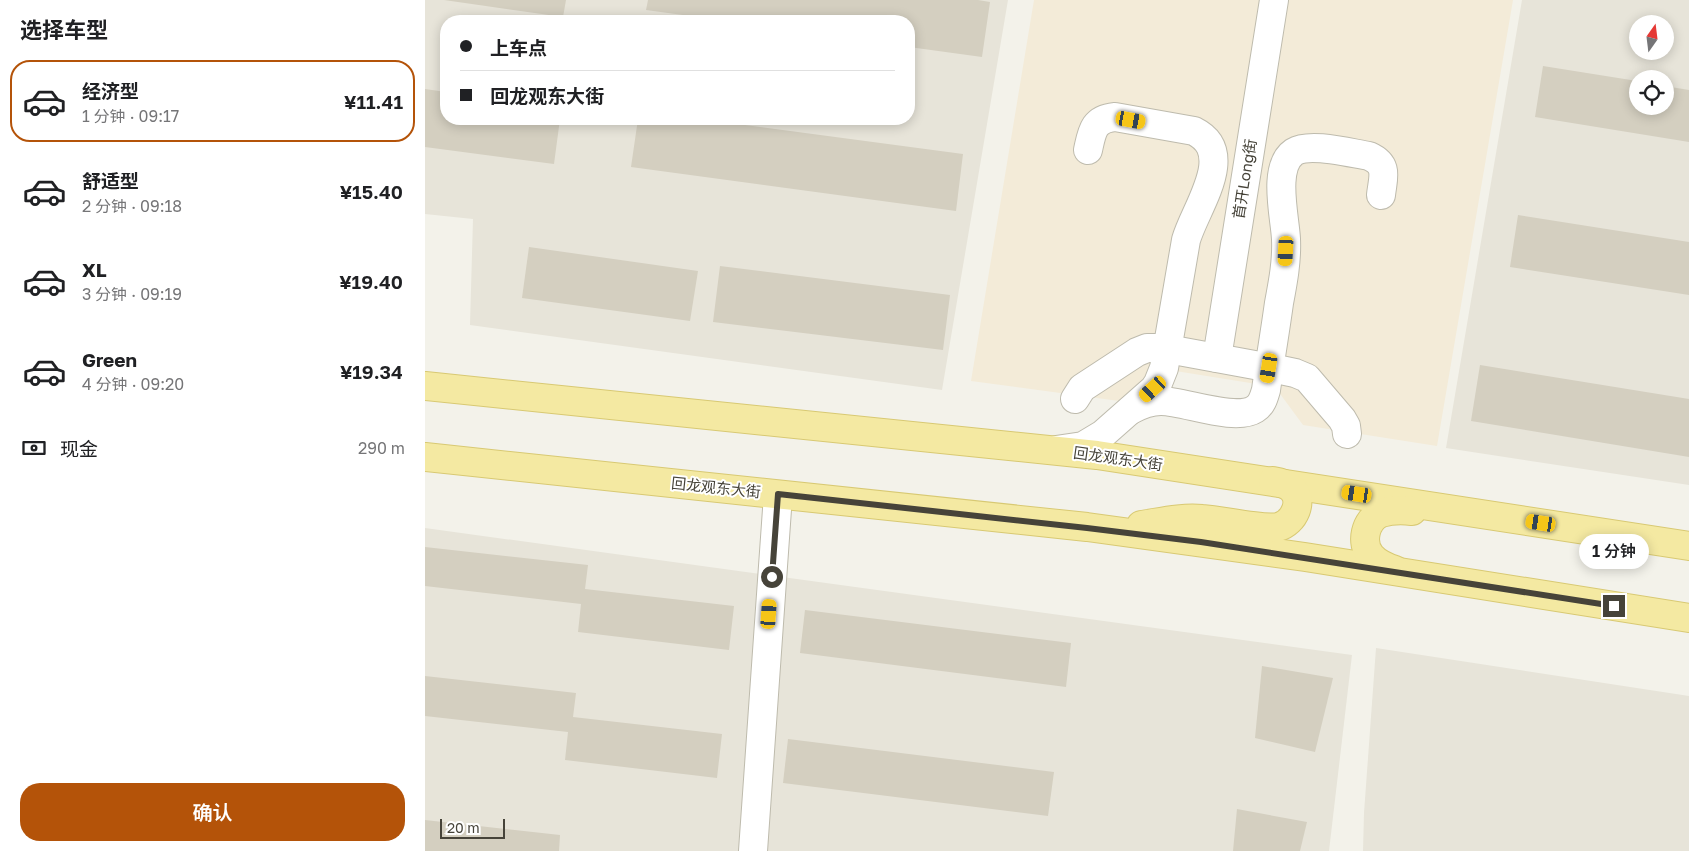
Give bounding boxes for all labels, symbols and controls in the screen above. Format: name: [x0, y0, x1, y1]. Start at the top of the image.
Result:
north arrow: [1629, 15, 1674, 60]
map controls: [1629, 15, 1674, 115]
text: 选择车型: [20, 16, 108, 43]
text: 上车点: [490, 36, 547, 59]
button: locate: [1629, 70, 1674, 115]
icon: car: [22, 79, 67, 124]
text: 经济型: [82, 79, 139, 102]
text: 回龙观东大街: [490, 84, 604, 107]
text: ¥11.41: [344, 90, 403, 113]
text: 1 分钟 · 09:17: [82, 106, 179, 126]
car: [1114, 110, 1147, 130]
street label: 首开Long街: [1229, 138, 1259, 220]
icon: car: [22, 169, 67, 214]
text: 舒适型: [82, 169, 139, 192]
text: ¥15.40: [340, 180, 403, 203]
text: 2 分钟 · 09:18: [82, 196, 182, 216]
car: [1277, 236, 1294, 266]
text: XL: [82, 258, 107, 281]
icon: car: [22, 259, 67, 304]
text: ¥19.40: [339, 270, 403, 293]
text: 3 分钟 · 09:19: [82, 284, 182, 304]
text: Green: [82, 348, 137, 371]
icon: car: [22, 349, 67, 394]
car: [1259, 352, 1278, 384]
text: ¥19.34: [340, 360, 403, 383]
car: [1136, 373, 1169, 405]
text: 4 分钟 · 09:20: [82, 374, 184, 394]
icon: cash: [20, 434, 48, 462]
text: 现金: [60, 437, 98, 460]
text: 290 m: [358, 438, 405, 458]
street label: 回龙观东大街: [1072, 443, 1164, 473]
street label: 回龙观东大街: [670, 473, 762, 501]
car: [1341, 484, 1372, 504]
car: [1525, 513, 1556, 533]
callout: 1 分钟: [1579, 534, 1649, 568]
text: 1 分钟: [1592, 541, 1636, 561]
route start: [761, 566, 783, 588]
route end: [1603, 595, 1625, 617]
car: [760, 599, 777, 629]
button: 确认: [20, 783, 405, 841]
scale bar: [440, 816, 505, 839]
text: 20 m: [447, 819, 480, 836]

